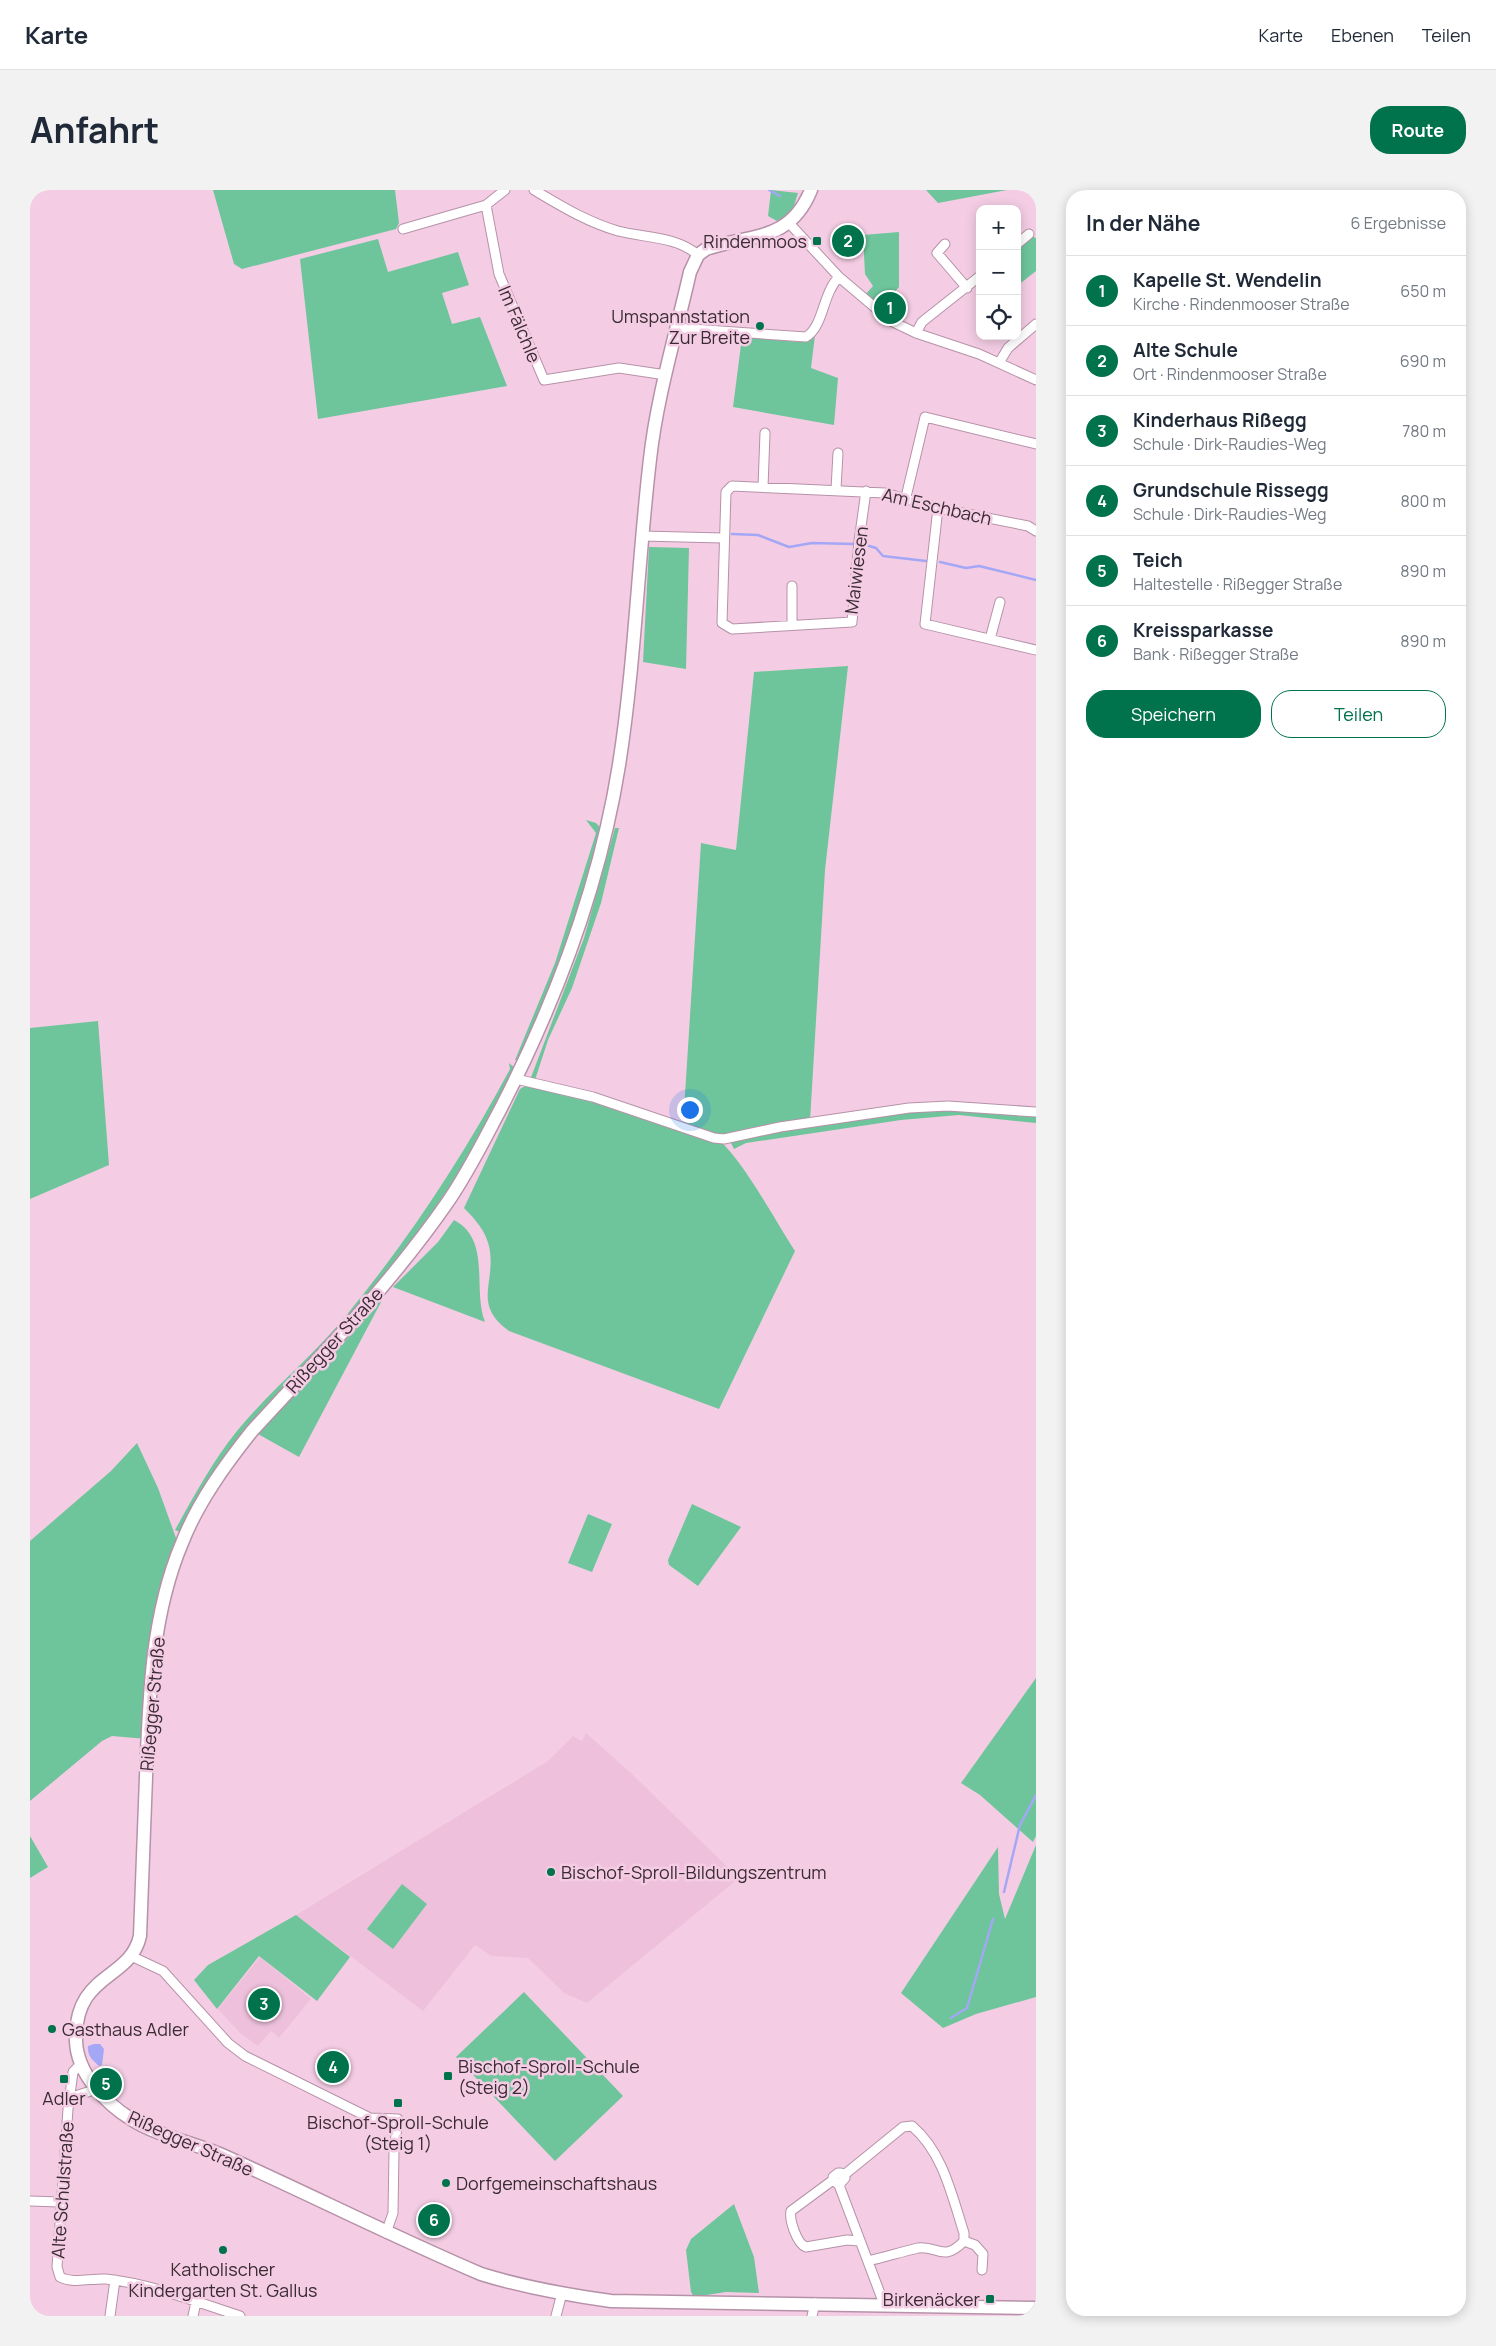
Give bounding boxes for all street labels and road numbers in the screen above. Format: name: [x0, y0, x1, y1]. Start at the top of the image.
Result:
street label: Im Fälchle: [493, 282, 547, 366]
street label: Am Eschbach: [880, 482, 994, 530]
street label: Maiwiesen: [839, 525, 873, 615]
street label: Rißegger Straße: [280, 1282, 388, 1398]
street label: Rißegger Straße: [134, 1636, 170, 1772]
street label: Rißegger Straße: [125, 2105, 257, 2181]
street label: Alte Schulstraße: [45, 2121, 79, 2259]

